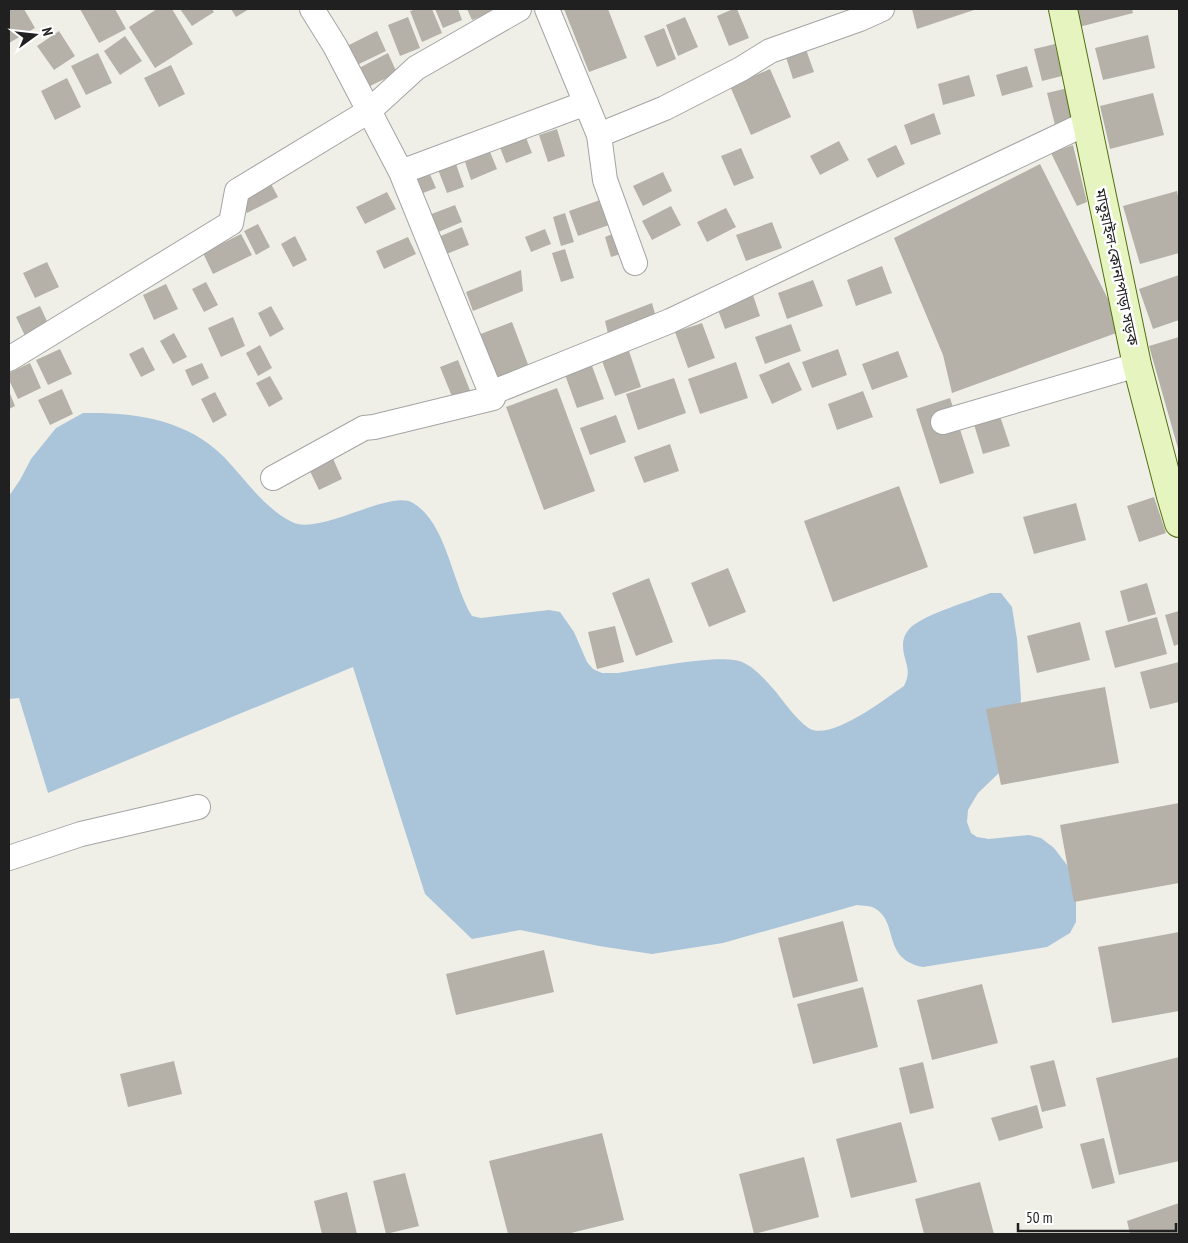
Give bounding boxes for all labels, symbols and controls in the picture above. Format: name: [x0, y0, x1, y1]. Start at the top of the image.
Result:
north arrow: [10, 10, 60, 60]
text: N: [38, 26, 57, 38]
street label: মাতুয়াইল-কোনাপাড়া সড়ক: [1091, 186, 1143, 348]
scale bar: [1018, 1200, 1176, 1232]
text: 50 m: [1026, 1208, 1052, 1227]

